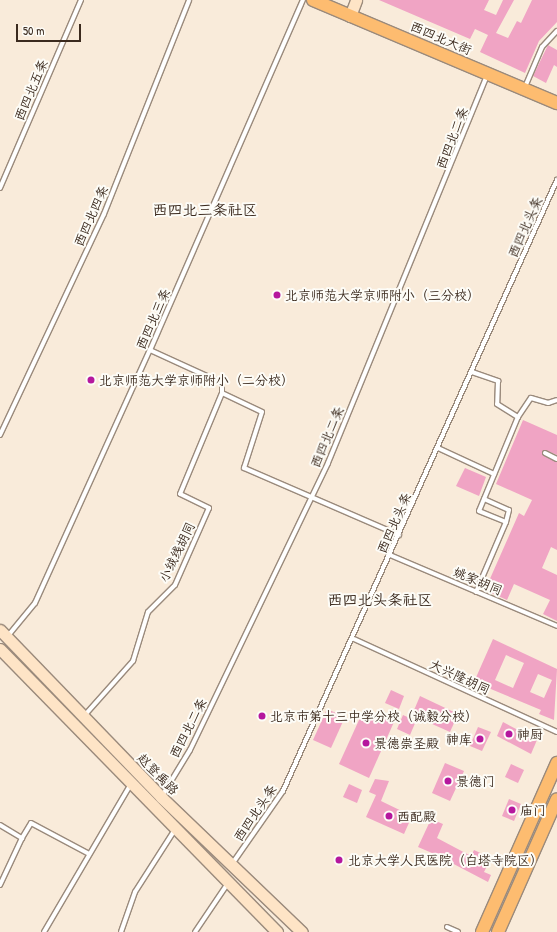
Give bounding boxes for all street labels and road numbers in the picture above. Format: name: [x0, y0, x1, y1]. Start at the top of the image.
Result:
street label: 西四北大街: [408, 18, 474, 58]
street label: 西四北五条: [11, 57, 51, 123]
street label: 西四北二条: [433, 105, 471, 171]
street label: 西四北四条: [71, 183, 111, 249]
street label: 西四北头条: [505, 194, 545, 260]
street label: 西四北三条: [133, 286, 173, 352]
street label: 西四北二条: [307, 404, 347, 470]
street label: 西四北头条: [374, 490, 414, 556]
street label: 小绒线胡同: [156, 519, 198, 585]
street label: 姚家胡同: [451, 564, 505, 598]
street label: 大兴隆胡同: [427, 656, 493, 698]
street label: 西四北二条: [166, 696, 210, 760]
street label: 赵登禹路: [134, 750, 182, 798]
street label: 西四北头条: [230, 782, 280, 844]

